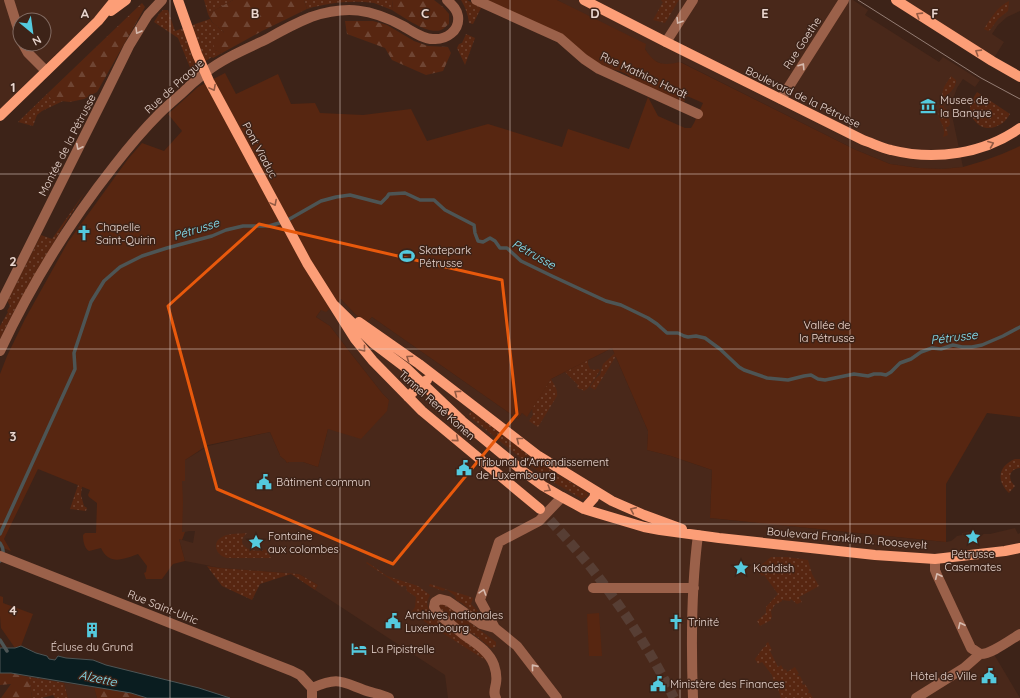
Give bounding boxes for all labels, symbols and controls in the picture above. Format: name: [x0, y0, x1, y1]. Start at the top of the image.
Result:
text: A: [81, 5, 90, 21]
text: B: [251, 5, 259, 21]
text: C: [421, 5, 429, 21]
text: D: [590, 5, 600, 21]
text: E: [761, 5, 769, 21]
text: F: [931, 5, 939, 21]
north arrow: [12, 12, 52, 52]
one-way arrow: [916, 12, 923, 19]
street label: Rue Goethe: [780, 14, 824, 72]
one-way arrow: [677, 17, 684, 24]
one-way arrow: [135, 27, 143, 34]
text: N: [30, 33, 44, 49]
street label: Rue Mathias Hardt: [598, 49, 690, 101]
one-way arrow: [975, 49, 982, 57]
street label: Rue de Prague: [141, 56, 207, 116]
street label: Boulevard de la Pétrusse: [743, 63, 863, 131]
one-way arrow: [797, 64, 804, 71]
text: 1: [10, 79, 16, 95]
one-way arrow: [208, 84, 215, 92]
street label: Montée de la Pétrusse: [35, 92, 99, 198]
place label: Musee de la Banque: [940, 93, 992, 120]
museum icon: Musee de la Banque: [919, 97, 937, 115]
street label: Pont Viaduc: [239, 120, 281, 181]
one-way arrow: [988, 140, 995, 148]
one-way arrow: [76, 142, 84, 150]
one-way arrow: [270, 199, 277, 206]
water label: Pétrusse: [171, 215, 222, 243]
place label: Chapelle Saint-Quirin: [96, 220, 156, 247]
church icon: Chapelle Saint-Quirin: [75, 224, 93, 242]
water label: Pétrusse: [510, 236, 559, 273]
place label: Skatepark Pétrusse: [419, 243, 471, 270]
sports icon: Skatepark Pétrusse: [398, 247, 416, 265]
text: 2: [9, 253, 17, 269]
park label: Vallée de la Pétrusse: [799, 318, 855, 345]
water label: Pétrusse: [930, 327, 980, 347]
one-way arrow: [359, 345, 366, 352]
one-way arrow: [407, 356, 414, 363]
street label: Tunnel René Konen: [396, 367, 478, 443]
one-way arrow: [455, 391, 462, 398]
text: 3: [10, 428, 17, 444]
one-way arrow: [452, 435, 459, 442]
one-way arrow: [517, 438, 524, 445]
place label: Tribunal d'Arrondissement de Luxembourg: [476, 455, 609, 482]
public building icon: Tribunal d'Arrondissement de Luxembourg: [455, 459, 473, 477]
public building icon: Bâtiment commun: [255, 473, 273, 491]
place label: Bâtiment commun: [276, 475, 370, 489]
one-way arrow: [544, 484, 551, 491]
one-way arrow: [629, 507, 637, 515]
street label: Boulevard Franklin D. Roosevelt: [766, 524, 928, 552]
place icon: Pétrusse Casemates: [964, 528, 982, 546]
place label: Fontaine aux colombes: [268, 529, 339, 556]
place icon: Fontaine aux colombes: [247, 533, 265, 551]
place label: Pétrusse Casemates: [945, 547, 1001, 574]
place icon: Kaddish: [732, 559, 750, 577]
place label: Kaddish: [753, 561, 794, 575]
one-way arrow: [935, 573, 943, 581]
street label: Rue Saint-Ulric: [126, 586, 201, 628]
one-way arrow: [478, 589, 487, 596]
text: 4: [9, 602, 17, 618]
place label: Archives nationales Luxembourg: [405, 608, 503, 635]
public building icon: Archives nationales Luxembourg: [384, 612, 402, 630]
church icon: Trinité: [667, 613, 685, 631]
place label: Trinité: [688, 615, 719, 629]
building icon: Écluse du Grund: [83, 621, 101, 639]
one-way arrow: [958, 622, 966, 629]
place label: Écluse du Grund: [51, 640, 133, 654]
hotel icon: La Pipistrelle: [350, 640, 368, 658]
place label: La Pipistrelle: [371, 642, 435, 656]
one-way arrow: [531, 665, 538, 672]
water label: Alzette: [78, 667, 119, 690]
public building icon: Hôtel de Ville: [980, 667, 998, 685]
place label: Hôtel de Ville: [910, 669, 977, 683]
public building icon: Ministère des Finances: [649, 675, 667, 693]
place label: Ministère des Finances: [670, 677, 785, 691]

